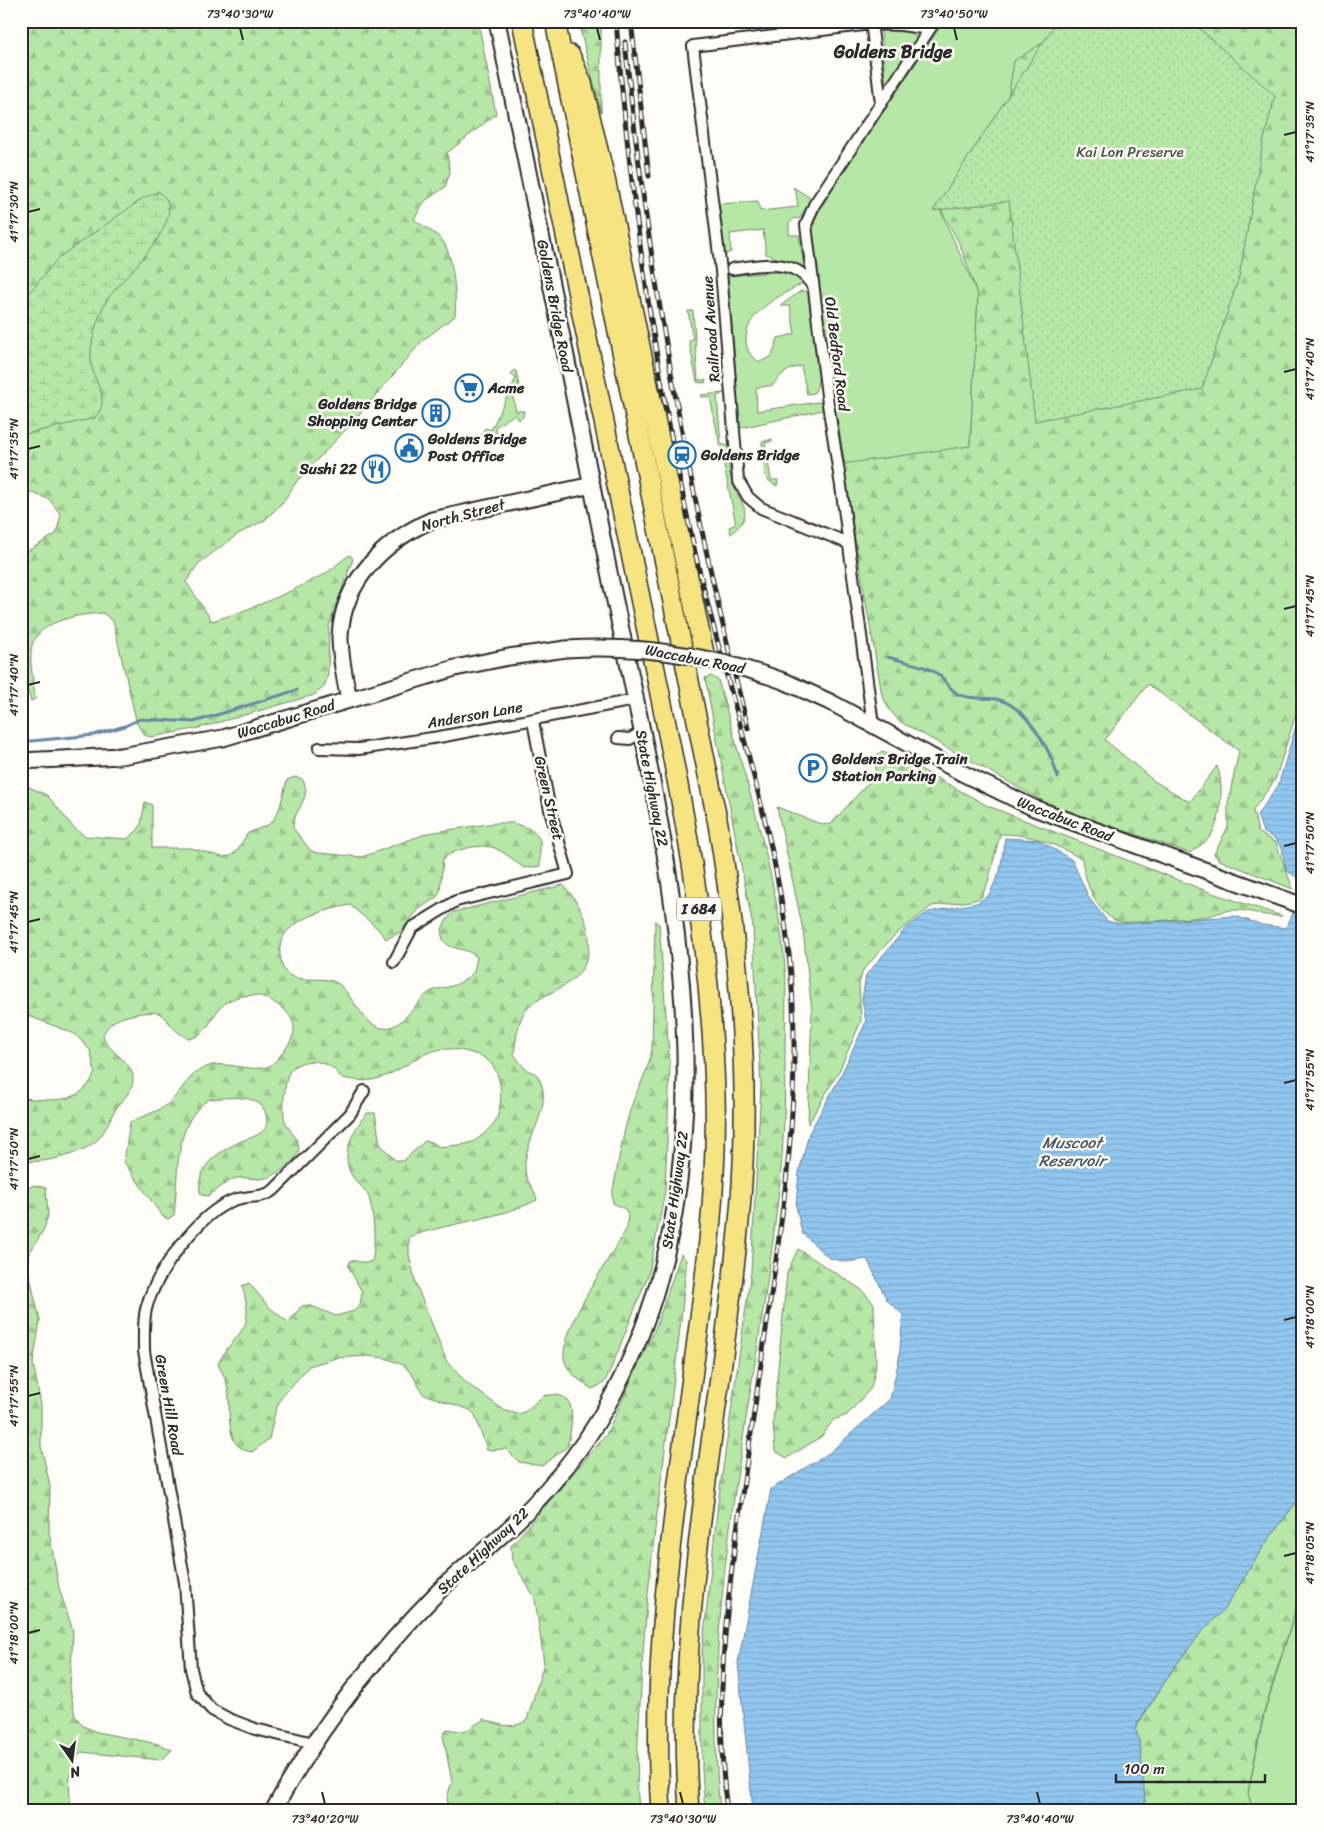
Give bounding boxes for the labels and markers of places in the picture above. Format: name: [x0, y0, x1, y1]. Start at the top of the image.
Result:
supermarket icon: Acme: [454, 373, 484, 403]
place label: Acme: [487, 375, 525, 401]
place label: Goldens Bridge Shopping Center: [306, 391, 419, 434]
building icon: Goldens Bridge Shopping Center: [421, 398, 451, 428]
place label: Goldens Bridge Post Office: [427, 426, 527, 469]
public building icon: Goldens Bridge Post Office: [394, 433, 424, 463]
station icon: Goldens Bridge: [667, 440, 697, 470]
place label: Goldens Bridge: [700, 442, 800, 468]
restaurant icon: Sushi 22: [361, 454, 391, 484]
place label: Sushi 22: [298, 456, 357, 482]
place label: Goldens Bridge Train Station Parking: [831, 746, 968, 789]
parking icon: Goldens Bridge Train Station Parking: [798, 753, 828, 783]

